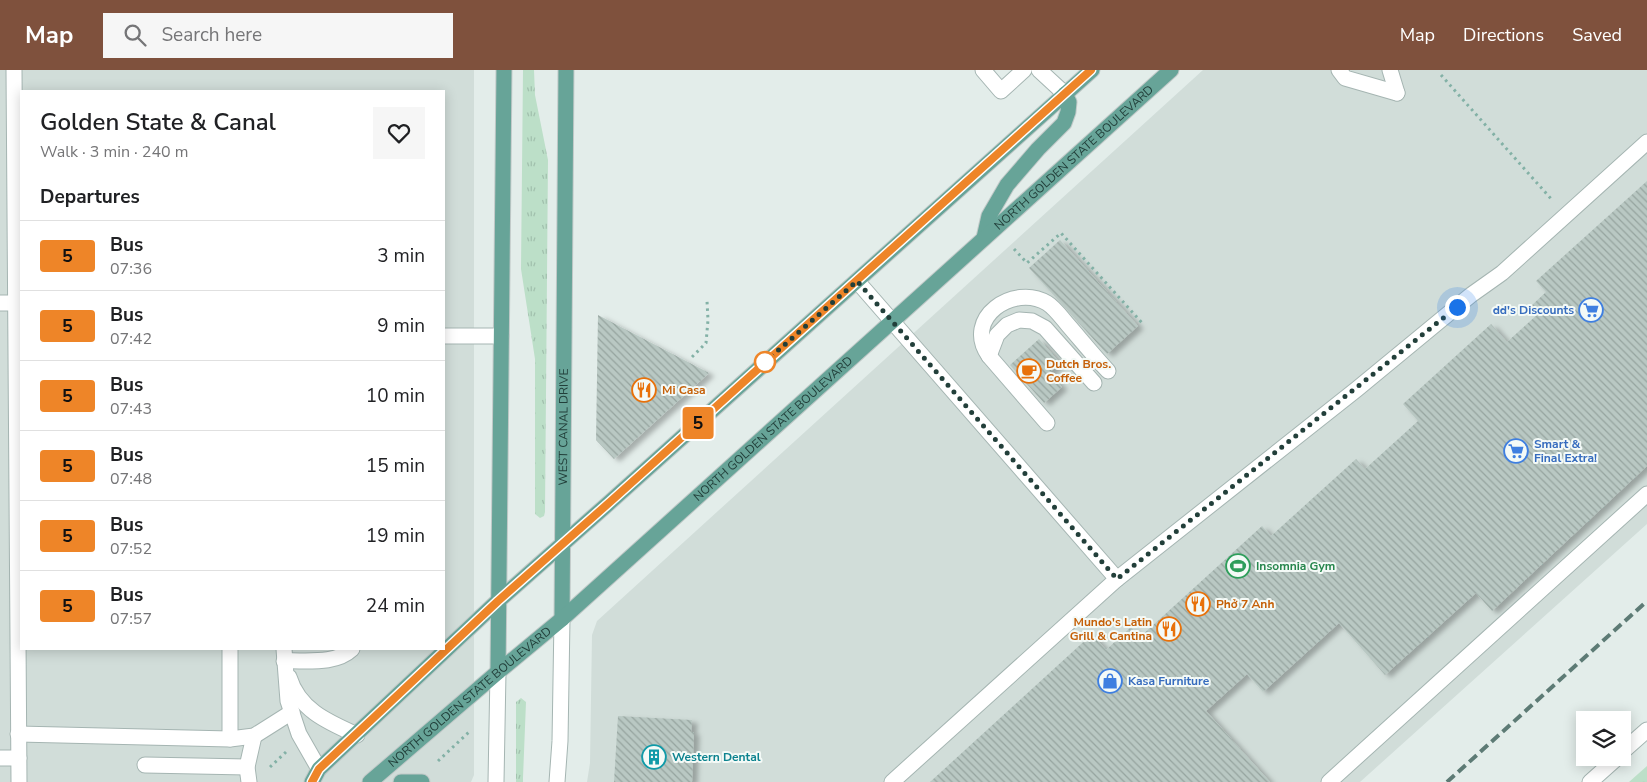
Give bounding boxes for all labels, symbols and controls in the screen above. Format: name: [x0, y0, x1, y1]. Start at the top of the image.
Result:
search box: [103, 13, 453, 58]
text: Map: [25, 19, 73, 51]
icon: search: [121, 21, 149, 49]
text: Search here: [161, 22, 262, 48]
text: Map: [1400, 23, 1435, 47]
text: Directions: [1463, 23, 1544, 47]
text: Saved: [1572, 23, 1622, 47]
street label: NORTH GOLDEN STATE BOULEVARD: [991, 82, 1157, 234]
text: Golden State & Canal: [40, 106, 276, 138]
button: heart: [373, 107, 425, 159]
text: Walk · 3 min · 240 m: [40, 141, 188, 163]
text: Departures: [40, 184, 140, 210]
text: Bus: [110, 232, 143, 258]
text: 3 min: [377, 243, 425, 269]
text: 5: [62, 244, 73, 268]
text: 07:36: [110, 258, 152, 280]
your location: [1445, 295, 1470, 320]
supermarket icon: dd's Discounts: [1578, 297, 1604, 323]
text: Bus: [110, 302, 143, 328]
place label: dd's Discounts: [1493, 302, 1574, 318]
text: 9 min: [377, 313, 425, 339]
text: 5: [62, 314, 73, 338]
text: 07:42: [110, 328, 152, 350]
unlabelled marker: [754, 351, 776, 373]
street label: NORTH GOLDEN STATE BOULEVARD: [690, 353, 856, 505]
place label: Dutch Bros. Coffee: [1046, 356, 1111, 386]
cafe icon: Dutch Bros. Coffee: [1016, 358, 1042, 384]
street label: WEST CANAL DRIVE: [555, 369, 572, 485]
text: Bus: [110, 372, 143, 398]
restaurant icon: Mi Casa: [631, 377, 657, 403]
place label: Mi Casa: [662, 382, 706, 398]
text: 10 min: [366, 383, 425, 409]
text: 5: [62, 384, 73, 408]
text: 07:43: [110, 398, 152, 420]
line badge: 5: [682, 407, 714, 439]
text: 5: [693, 411, 703, 435]
place label: Smart & Final Extra!: [1534, 436, 1597, 466]
supermarket icon: Smart & Final Extra!: [1503, 438, 1529, 464]
text: Bus: [110, 442, 143, 468]
text: 15 min: [366, 453, 425, 479]
text: 5: [62, 454, 73, 478]
text: 07:48: [110, 468, 152, 490]
text: Bus: [110, 512, 143, 538]
text: 19 min: [366, 523, 425, 549]
text: 5: [62, 524, 73, 548]
text: 07:52: [110, 538, 152, 560]
sports icon: Insomnia Gym: [1225, 553, 1251, 579]
place label: Insomnia Gym: [1256, 558, 1335, 574]
text: Bus: [110, 582, 143, 608]
restaurant icon: Phở 7 Anh: [1185, 591, 1211, 617]
text: 24 min: [366, 593, 425, 619]
text: 5: [62, 594, 73, 618]
place label: Phở 7 Anh: [1216, 596, 1274, 612]
text: 07:57: [110, 608, 152, 630]
place label: Mundo's Latin Grill & Cantina: [1070, 614, 1152, 644]
restaurant icon: Mundo's Latin Grill & Cantina: [1156, 616, 1182, 642]
street label: NORTH GOLDEN STATE BOULEVARD: [385, 623, 555, 771]
shop icon: Kasa Furniture: [1097, 668, 1123, 694]
place label: Kasa Furniture: [1128, 673, 1210, 689]
map controls: [1576, 711, 1631, 766]
button: layers: [1576, 711, 1631, 766]
building icon: Western Dental: [641, 744, 667, 770]
place label: Western Dental: [672, 749, 761, 765]

